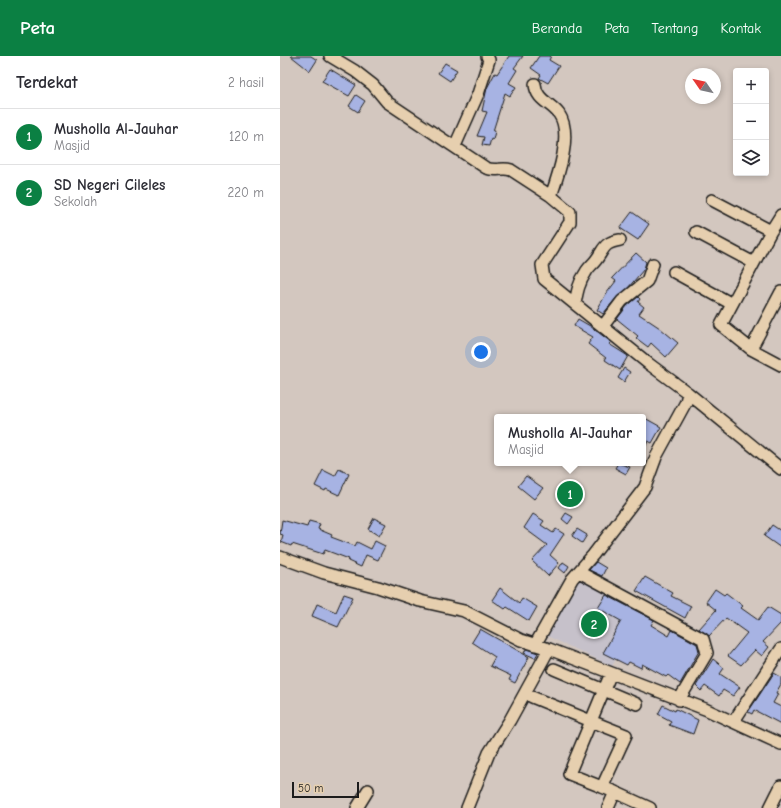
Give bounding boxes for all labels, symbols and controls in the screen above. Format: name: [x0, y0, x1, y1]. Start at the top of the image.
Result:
text: Peta: [20, 17, 55, 39]
text: Beranda: [532, 20, 582, 37]
text: Peta: [604, 20, 629, 37]
text: Tentang: [651, 20, 698, 37]
text: Kontak: [720, 20, 761, 37]
north arrow: [685, 68, 721, 104]
map controls: [733, 68, 769, 176]
button: +: [733, 68, 769, 104]
text: Terdekat: [16, 73, 78, 92]
text: 2 hasil: [228, 75, 264, 90]
button: −: [733, 104, 769, 140]
text: Musholla Al-Jauhar: [54, 120, 178, 138]
text: 1: [26, 129, 32, 144]
text: 120 m: [229, 129, 264, 144]
text: Masjid: [54, 138, 90, 153]
button: layers: [733, 140, 769, 176]
text: SD Negeri Cileles: [54, 176, 165, 194]
text: 2: [26, 185, 32, 200]
text: 220 m: [227, 185, 264, 200]
text: Sekolah: [54, 194, 97, 209]
your location: [471, 342, 491, 362]
popup: [494, 414, 646, 466]
text: Musholla Al-Jauhar: [508, 424, 632, 442]
text: Masjid: [508, 442, 544, 457]
pin: 1: [557, 479, 583, 509]
pin: 2: [581, 609, 607, 639]
scale bar: [292, 780, 359, 799]
text: 50 m: [298, 782, 323, 795]

